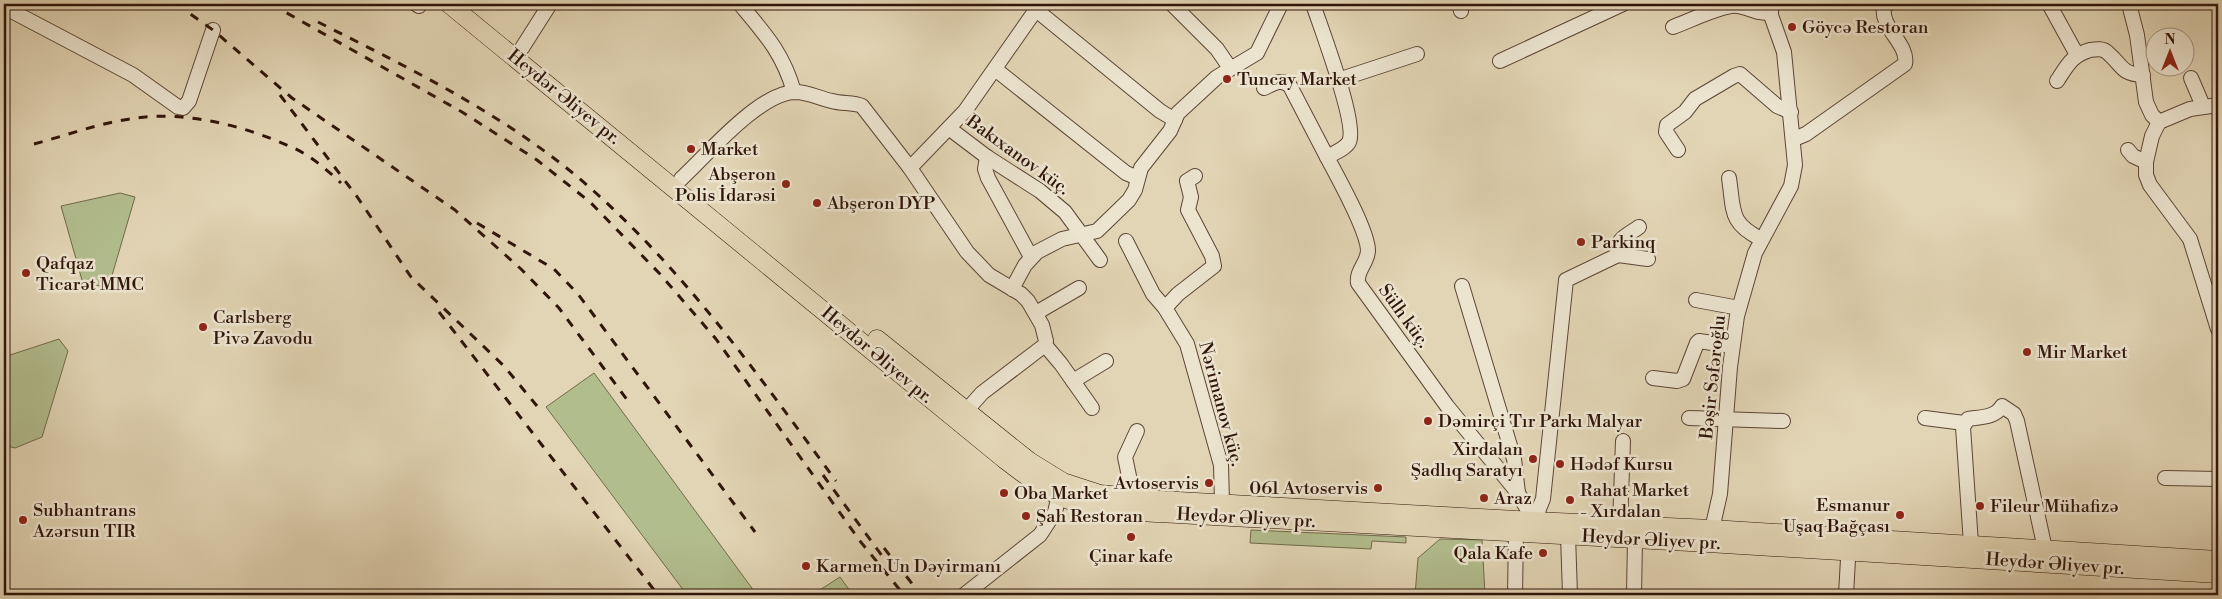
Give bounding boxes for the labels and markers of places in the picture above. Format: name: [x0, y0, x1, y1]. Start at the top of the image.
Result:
place label: Göycə Restoran: [1802, 16, 1929, 39]
marker: Göycə Restoran: [1786, 21, 1798, 33]
place label: Tuncay Market: [1237, 68, 1358, 91]
marker: Tuncay Market: [1221, 73, 1233, 85]
place label: Market: [701, 138, 759, 161]
marker: Market: [685, 143, 697, 155]
place label: Abşeron Polis İdarəsi: [675, 163, 776, 207]
marker: Abşeron Polis İdarəsi: [780, 178, 792, 190]
place label: Abşeron DYP: [826, 192, 935, 215]
marker: Abşeron DYP: [811, 197, 823, 209]
place label: Parkinq: [1591, 231, 1656, 254]
marker: Parkinq: [1575, 236, 1587, 248]
place label: Qafqaz Ticarət MMC: [36, 252, 144, 296]
marker: Qafqaz Ticarət MMC: [20, 267, 32, 279]
place label: Carlsberg Pivə Zavodu: [213, 306, 314, 350]
marker: Carlsberg Pivə Zavodu: [197, 321, 209, 333]
place label: Mir Market: [2037, 341, 2128, 364]
marker: Mir Market: [2021, 346, 2033, 358]
place label: Dəmirçi Tır Parkı Malyar: [1438, 410, 1643, 433]
marker: Dəmirçi Tır Parkı Malyar: [1422, 415, 1434, 427]
place label: Xirdalan Şadlıq Saratyı: [1411, 438, 1523, 482]
marker: Xirdalan Şadlıq Saratyı: [1527, 453, 1539, 465]
place label: Hədəf Kursu: [1570, 453, 1673, 476]
marker: Hədəf Kursu: [1554, 458, 1566, 470]
place label: Avtoservis: [1113, 472, 1199, 495]
marker: Avtoservis: [1203, 477, 1215, 489]
place label: 061 Avtoservis: [1249, 477, 1368, 500]
place label: Rahat Market - Xırdalan: [1580, 479, 1690, 523]
place label: Oba Market: [1014, 482, 1109, 505]
marker: 061 Avtoservis: [1372, 482, 1384, 494]
marker: Oba Market: [998, 487, 1010, 499]
place label: Araz: [1493, 487, 1532, 510]
marker: Araz: [1478, 492, 1490, 504]
marker: Rahat Market - Xırdalan: [1564, 494, 1576, 506]
place label: Esmanur Uşaq Bağçası: [1783, 494, 1890, 538]
place label: Fileur Mühafizə: [1990, 495, 2119, 518]
place label: Subhantrans Azərsun TIR: [32, 499, 136, 543]
marker: Fileur Mühafizə: [1974, 500, 1986, 512]
place label: Şah Restoran: [1036, 505, 1143, 528]
marker: Esmanur Uşaq Bağçası: [1894, 509, 1906, 521]
marker: Şah Restoran: [1020, 510, 1032, 522]
marker: Subhantrans Azərsun TIR: [17, 514, 29, 526]
marker: Çinar kafe: [1125, 531, 1137, 543]
place label: Qala Kafe: [1453, 542, 1533, 565]
place label: Çinar kafe: [1089, 545, 1173, 568]
marker: Qala Kafe: [1537, 547, 1549, 559]
place label: Karmen Un Dəyirmanı: [816, 555, 1001, 578]
marker: Karmen Un Dəyirmanı: [800, 560, 812, 572]

